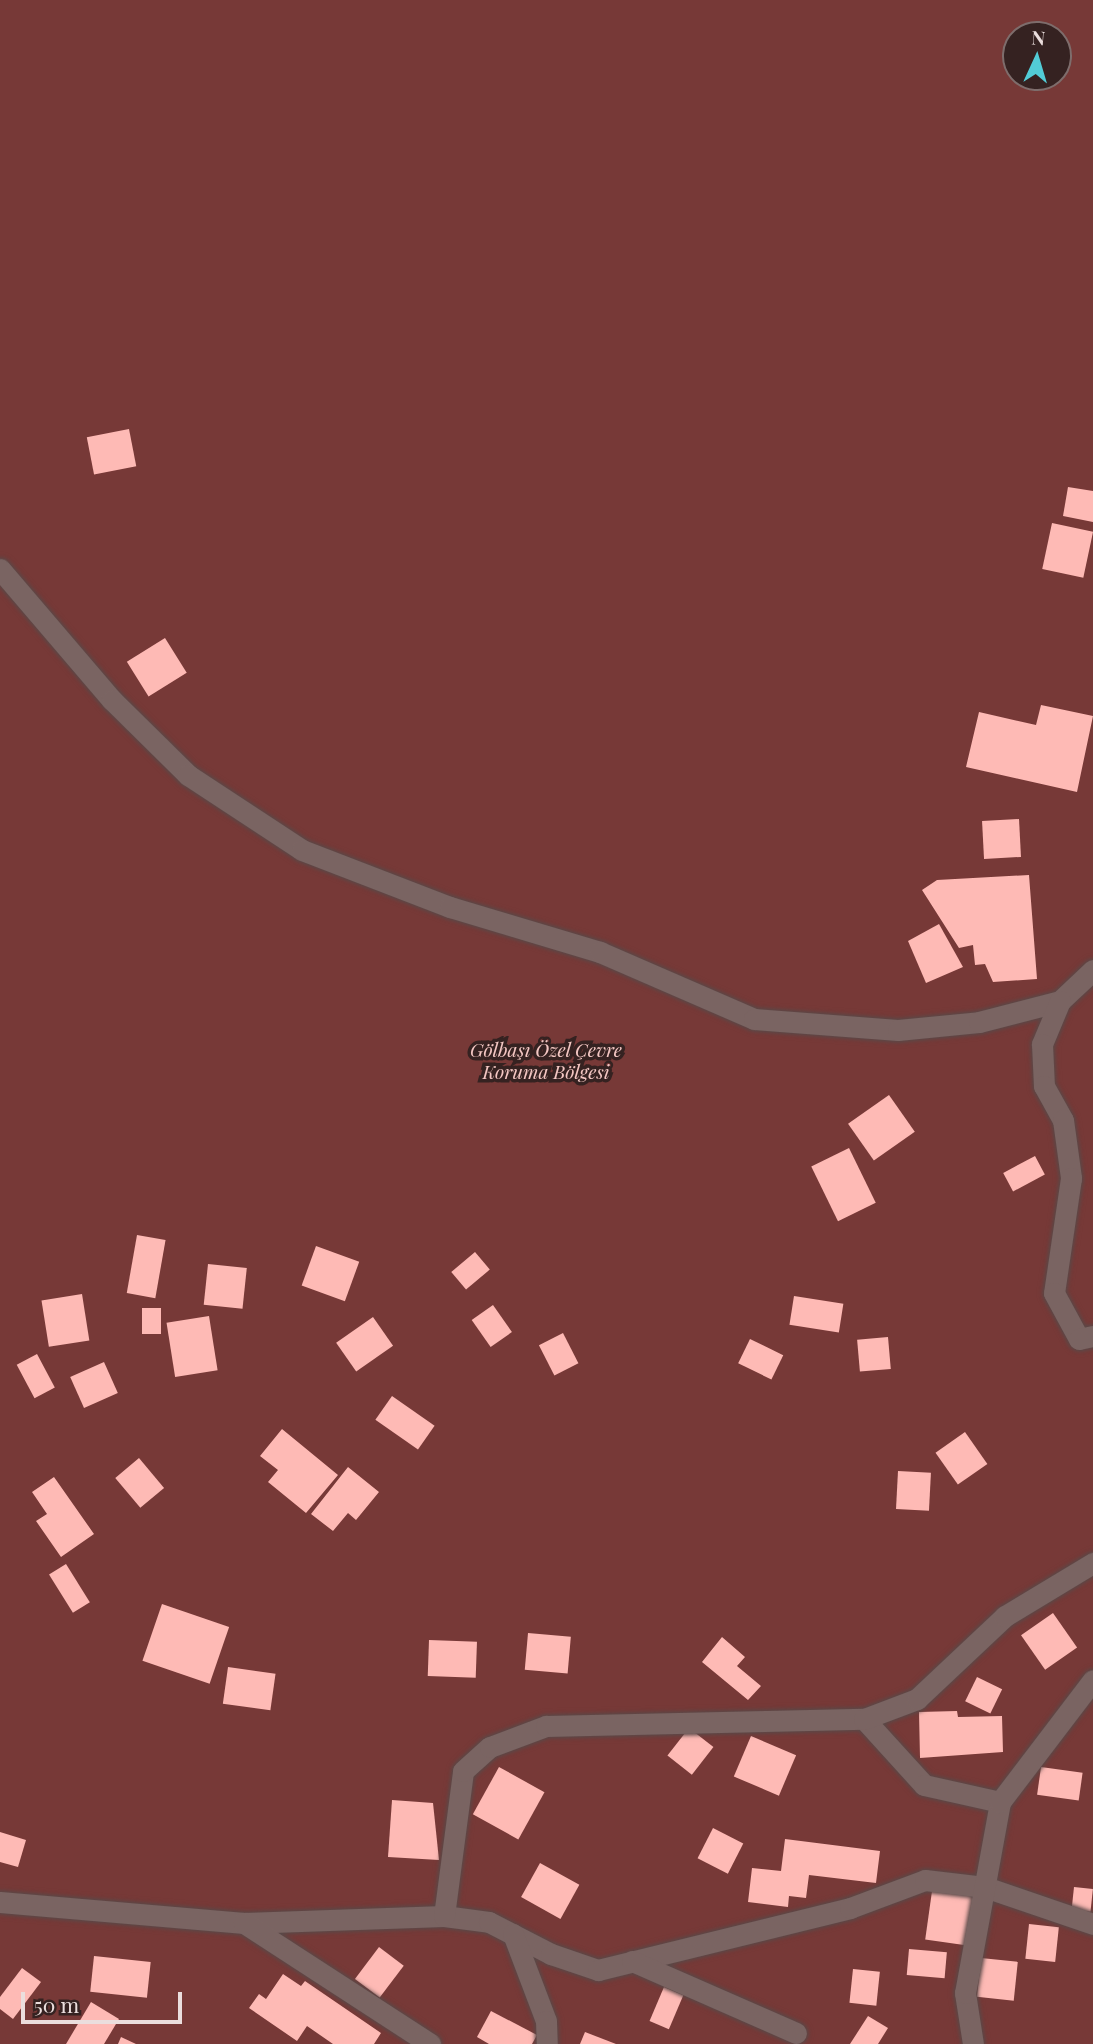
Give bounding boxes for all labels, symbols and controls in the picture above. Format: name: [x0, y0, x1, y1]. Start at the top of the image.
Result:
north arrow: [1002, 21, 1072, 91]
text: N: [1031, 24, 1046, 50]
park label: Gölbaşı Özel Çevre Koruma Bölgesi: [470, 1039, 622, 1083]
scale bar: [24, 1978, 186, 2022]
text: 50 m: [34, 1990, 79, 2018]

